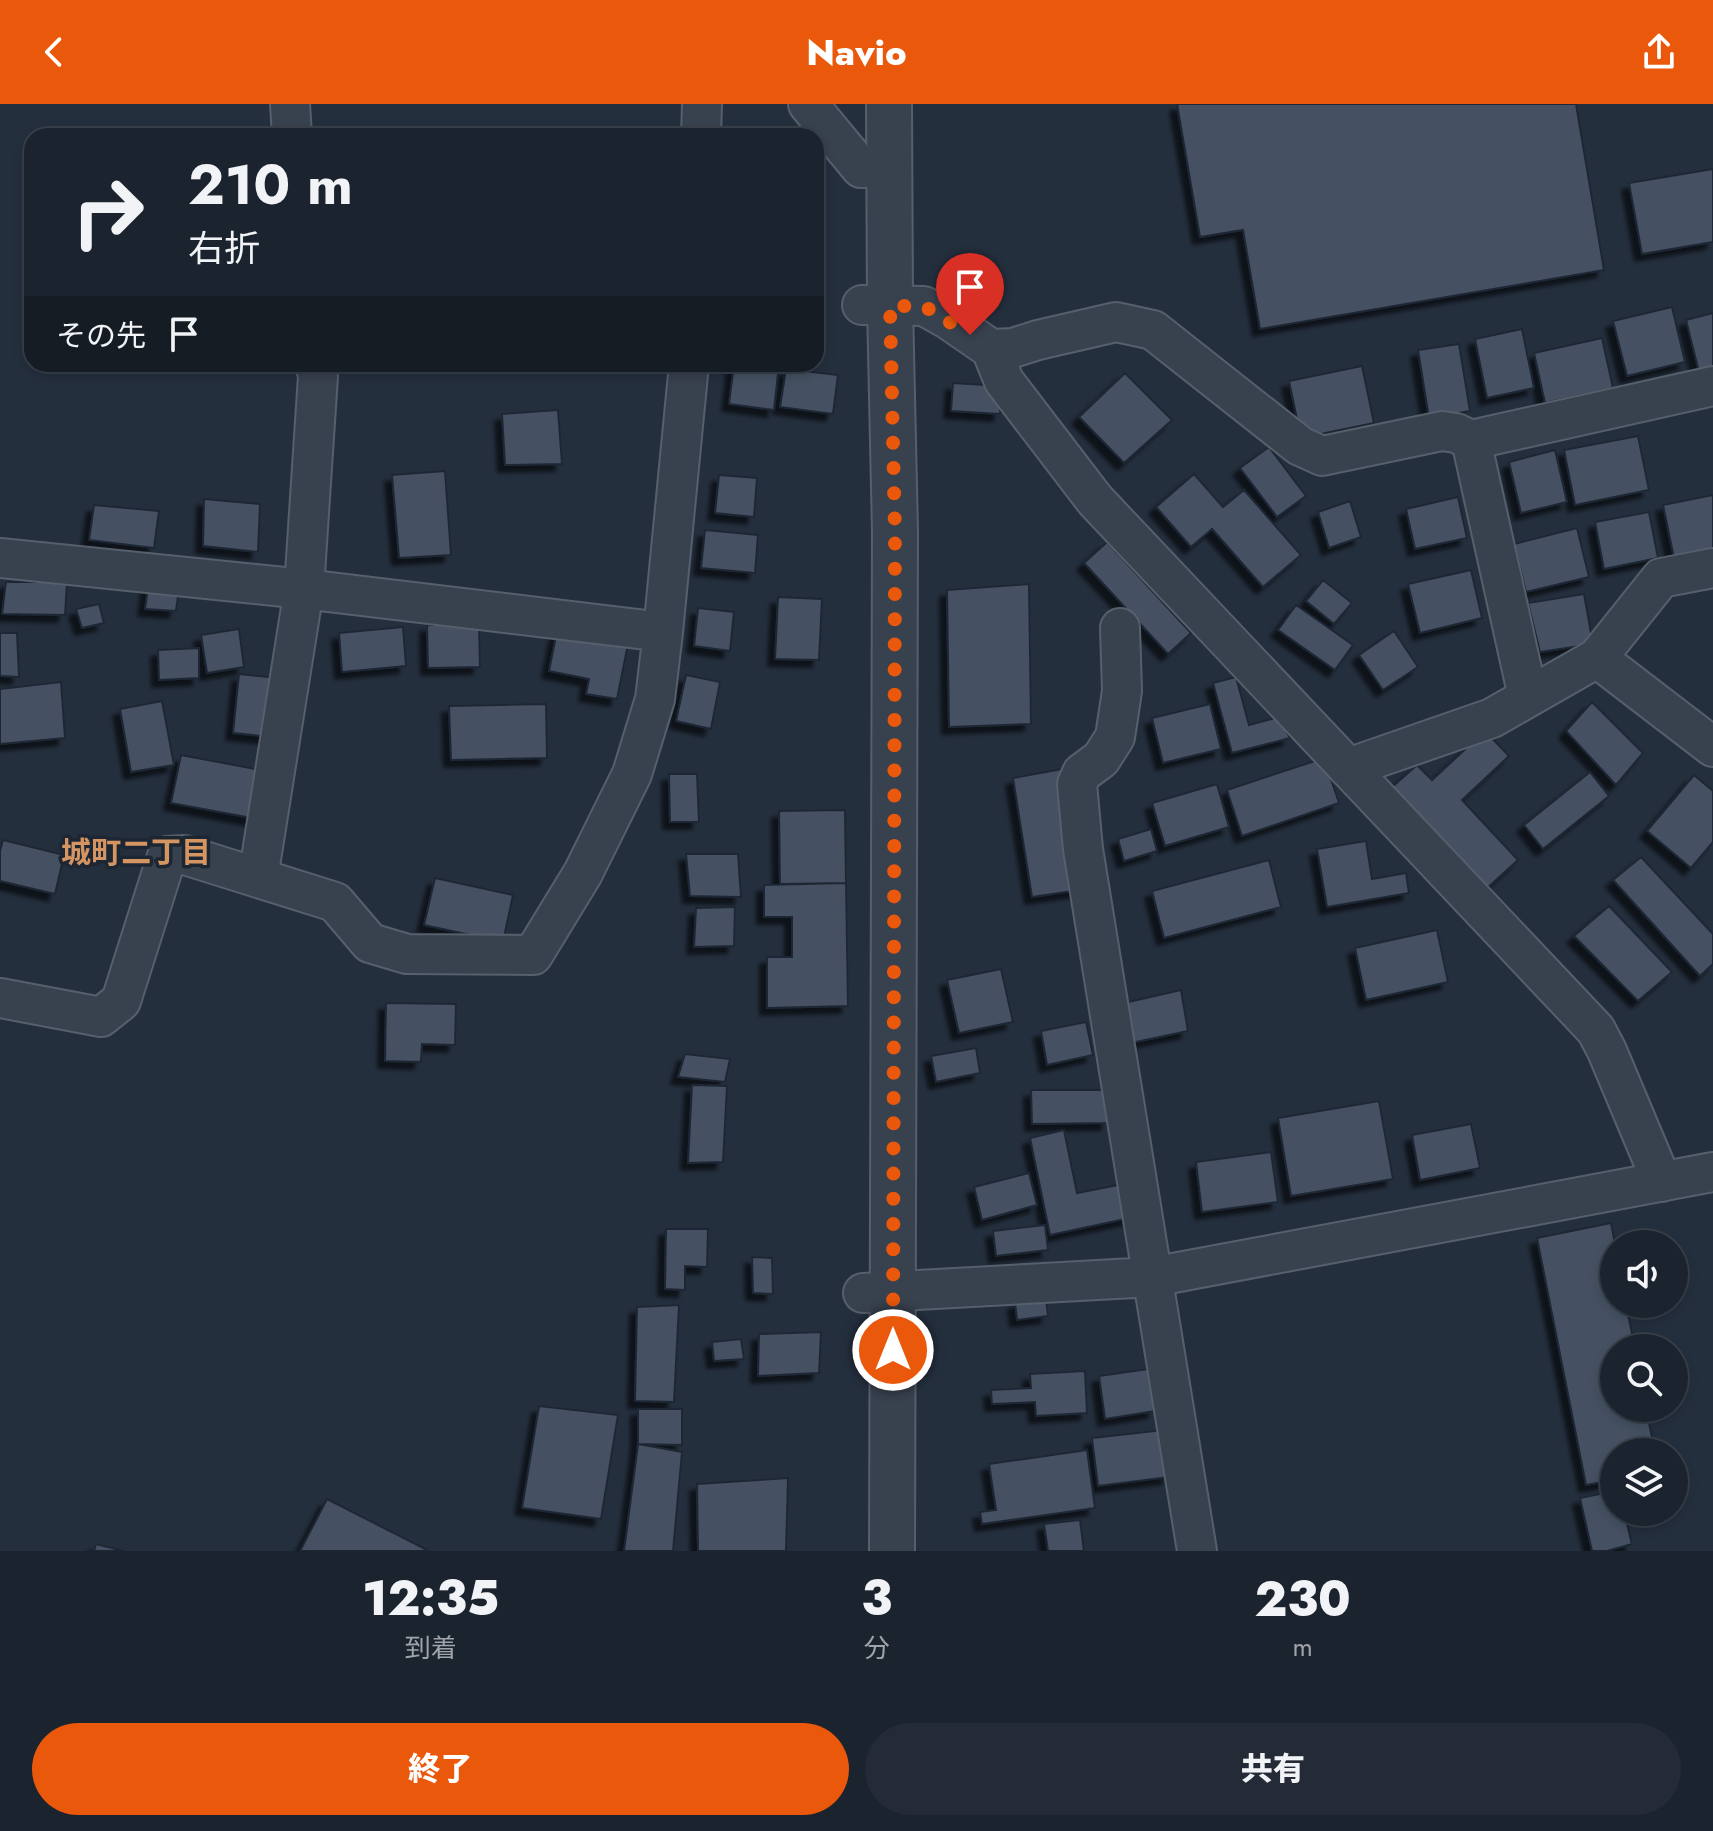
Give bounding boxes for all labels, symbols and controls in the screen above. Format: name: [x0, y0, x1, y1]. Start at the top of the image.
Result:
text: Navio: [806, 26, 907, 78]
icon: back: [32, 30, 76, 74]
icon: share: [1637, 30, 1681, 74]
text: 210 m: [188, 144, 353, 225]
icon: right: [56, 160, 160, 264]
text: 右折: [188, 222, 260, 274]
pin: [936, 253, 1004, 335]
icon: arrive: [948, 265, 992, 309]
icon: arrive: [162, 312, 206, 356]
text: その先: [56, 314, 146, 357]
district label: 城町二丁目: [61, 831, 211, 874]
map controls: [1600, 1230, 1688, 1526]
button: sound: [1600, 1230, 1688, 1318]
position arrow: [851, 1308, 935, 1392]
button: search: [1600, 1334, 1688, 1422]
button: layers: [1600, 1438, 1688, 1526]
text: 12:35: [362, 1564, 499, 1633]
text: 3: [861, 1564, 892, 1633]
text: 230: [1254, 1565, 1351, 1634]
text: m: [1292, 1628, 1313, 1666]
text: 到着: [405, 1629, 457, 1667]
text: 分: [864, 1629, 890, 1667]
button: 終了: [32, 1723, 849, 1815]
button: 共有: [865, 1723, 1681, 1815]

